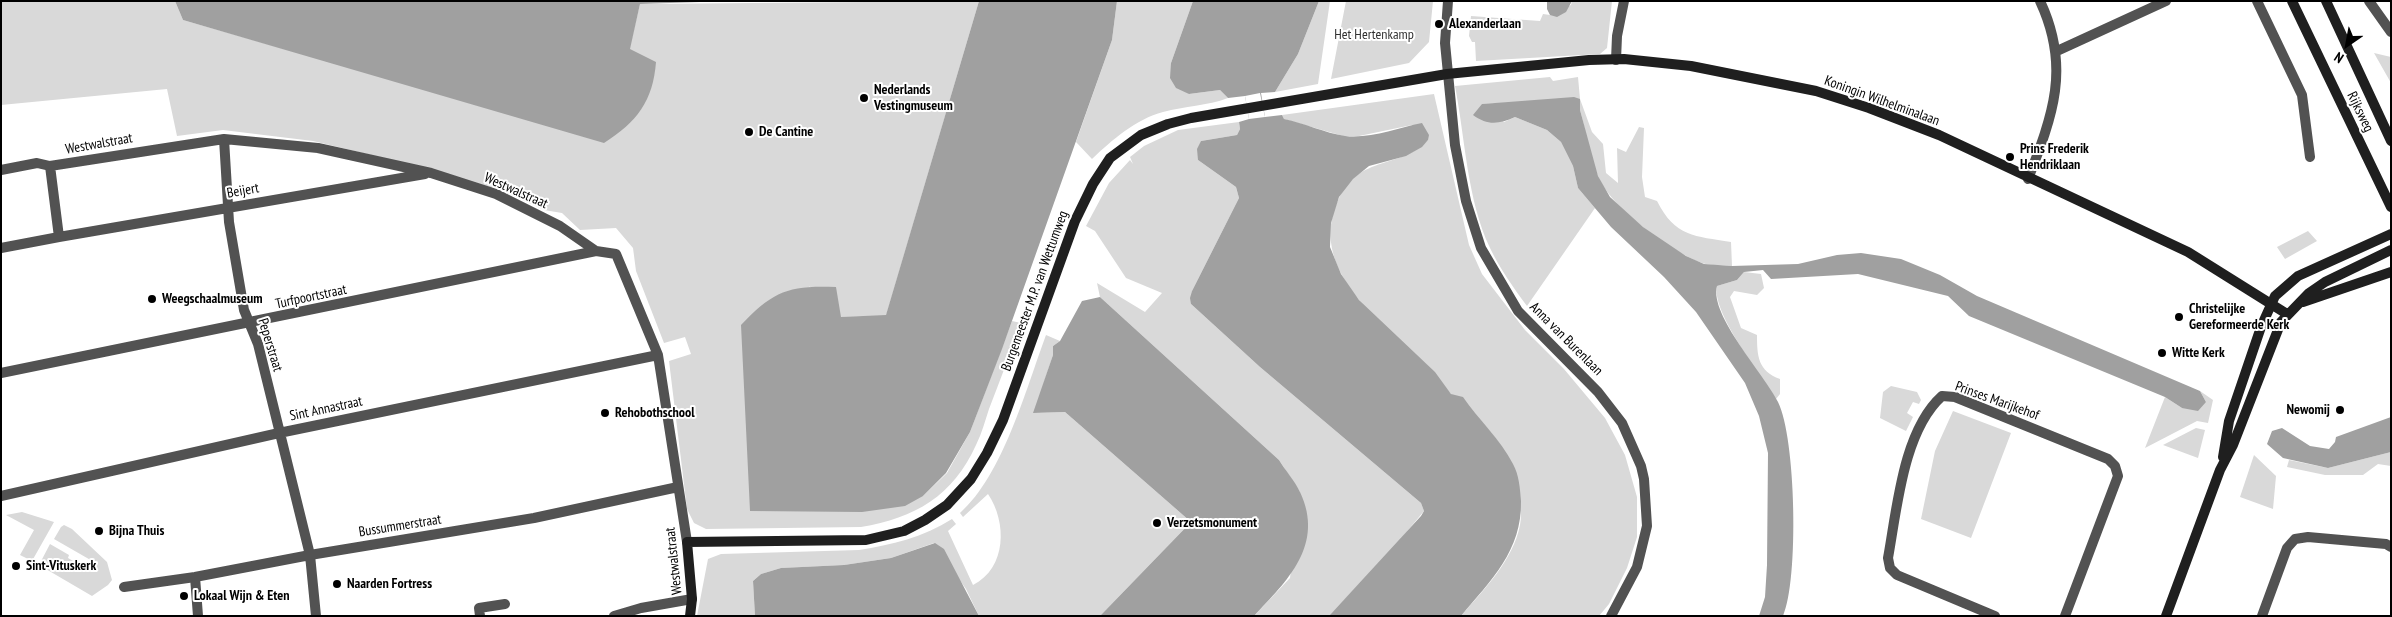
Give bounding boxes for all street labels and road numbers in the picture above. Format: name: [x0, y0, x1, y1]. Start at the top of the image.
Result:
street label: Koningin Wilhelminalaan: [1822, 72, 1942, 130]
street label: Rijksweg: [2343, 89, 2377, 135]
street label: Westwalstraat: [64, 130, 134, 158]
street label: Westwalstraat: [482, 170, 550, 212]
street label: Beijert: [226, 180, 260, 202]
street label: Burgemeester M.P. van Wettumweg: [998, 209, 1072, 373]
street label: Turfpoortstraat: [274, 281, 348, 313]
street label: Anna van Burenlaan: [1526, 299, 1606, 379]
street label: Peperstraat: [254, 316, 286, 374]
street label: Prinses Marijkehof: [1953, 378, 2041, 424]
street label: Sint Annastraat: [288, 393, 364, 425]
street label: Bussummerstraat: [357, 511, 443, 541]
street label: Westwalstraat: [662, 526, 686, 596]

